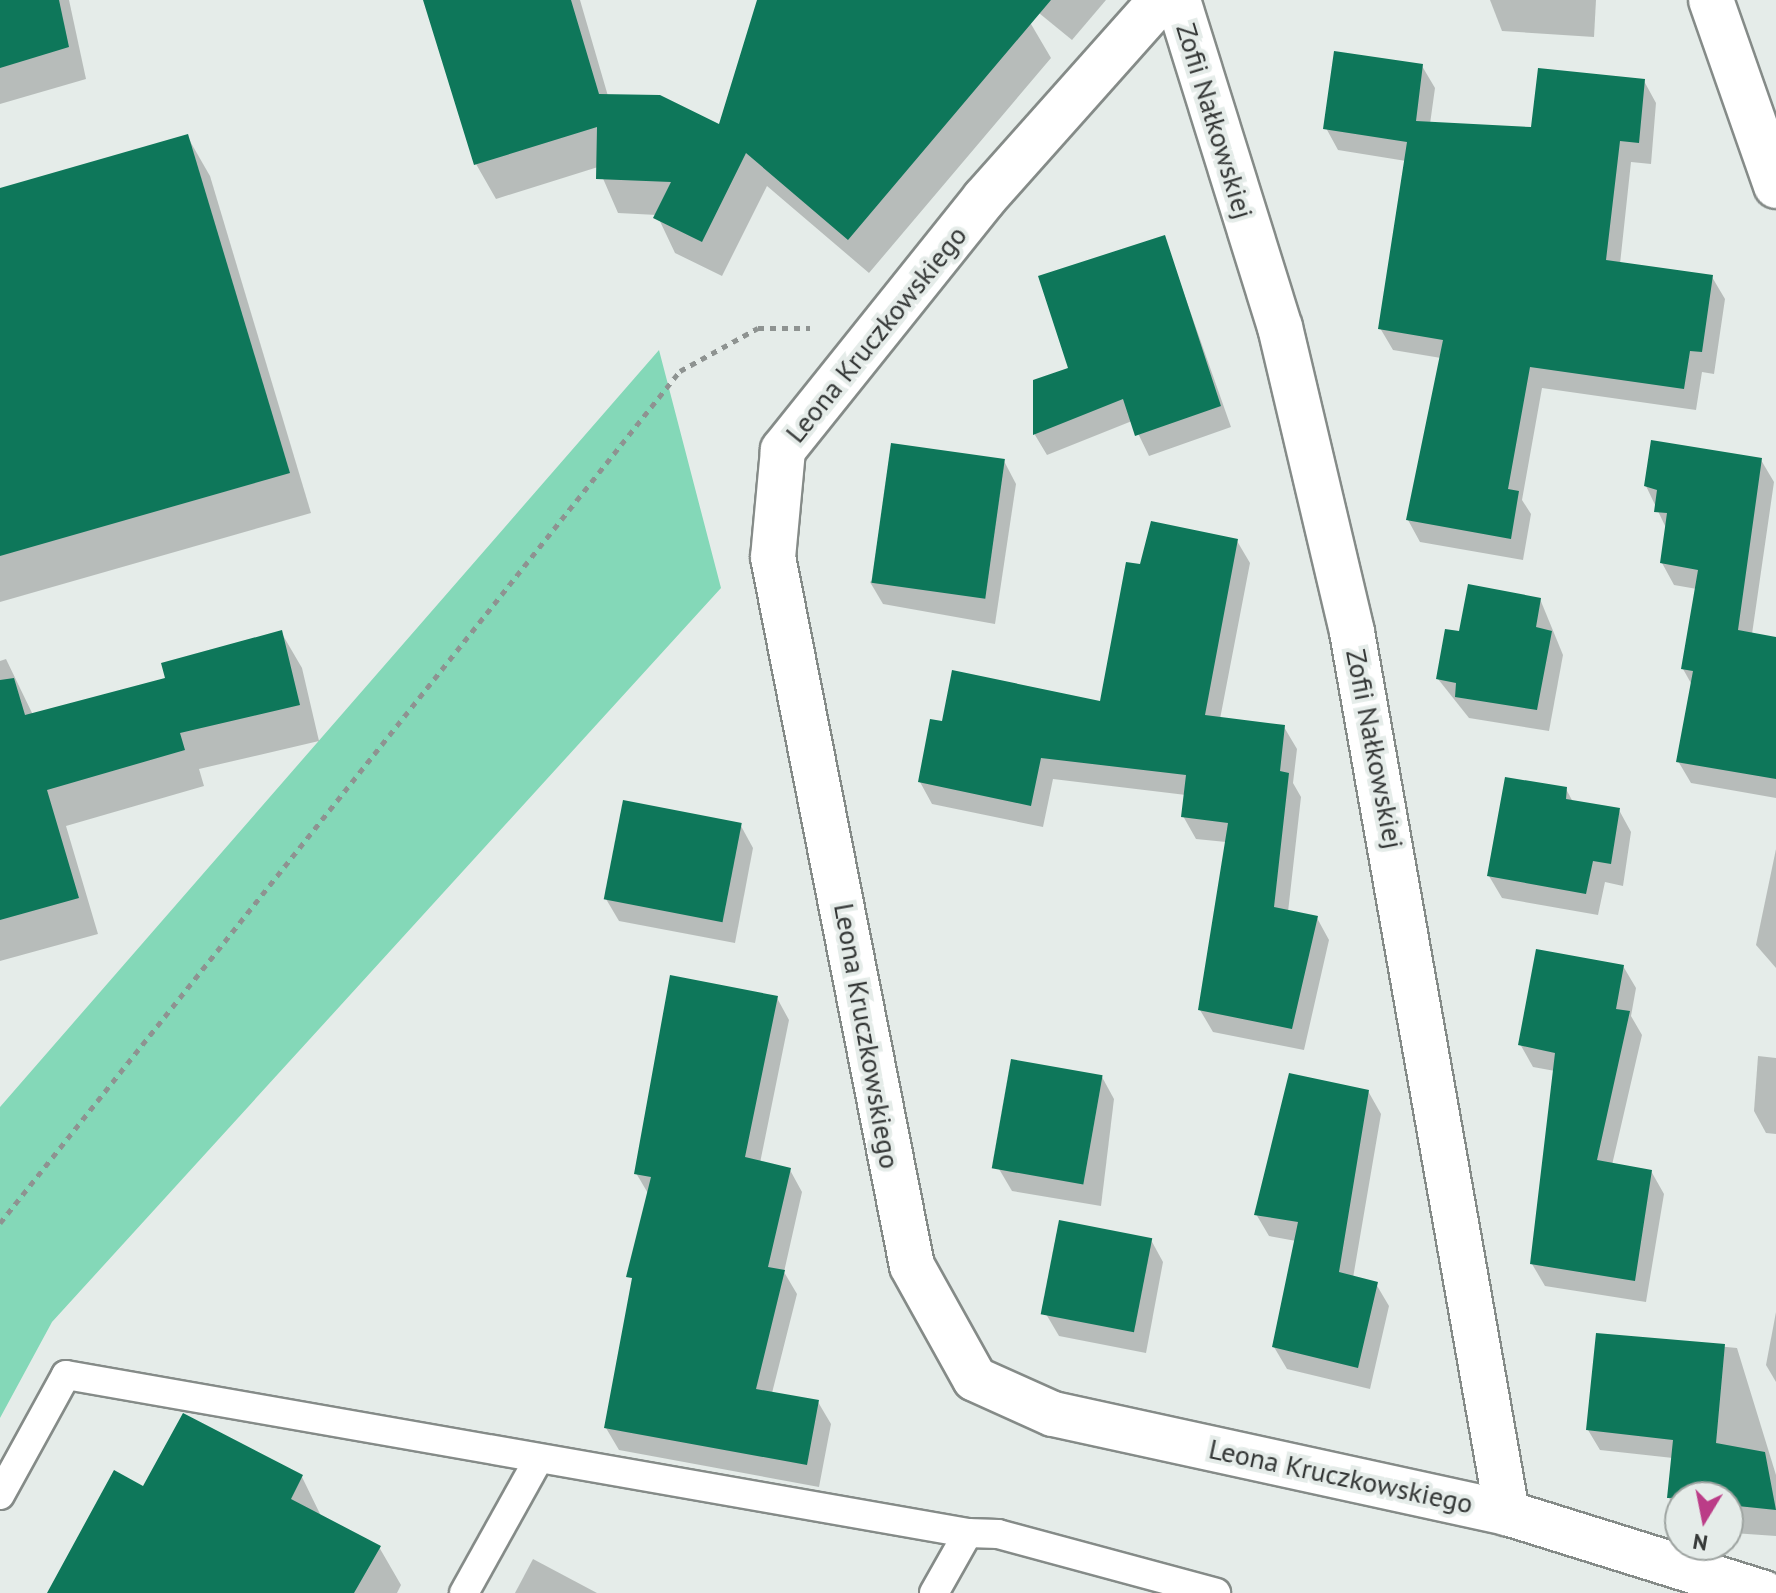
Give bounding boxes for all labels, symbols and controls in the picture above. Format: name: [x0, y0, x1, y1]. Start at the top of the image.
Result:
street label: Zofii Nałkowskiej: [1169, 19, 1261, 223]
street label: Leona Kruczkowskiego: [778, 219, 974, 449]
street label: Zofii Nałkowskiej: [1339, 646, 1411, 852]
street label: Leona Kruczkowskiego: [827, 901, 907, 1171]
street label: Leona Kruczkowskiego: [1206, 1432, 1476, 1520]
north arrow: [1664, 1481, 1744, 1561]
text: N: [1691, 1528, 1710, 1558]

